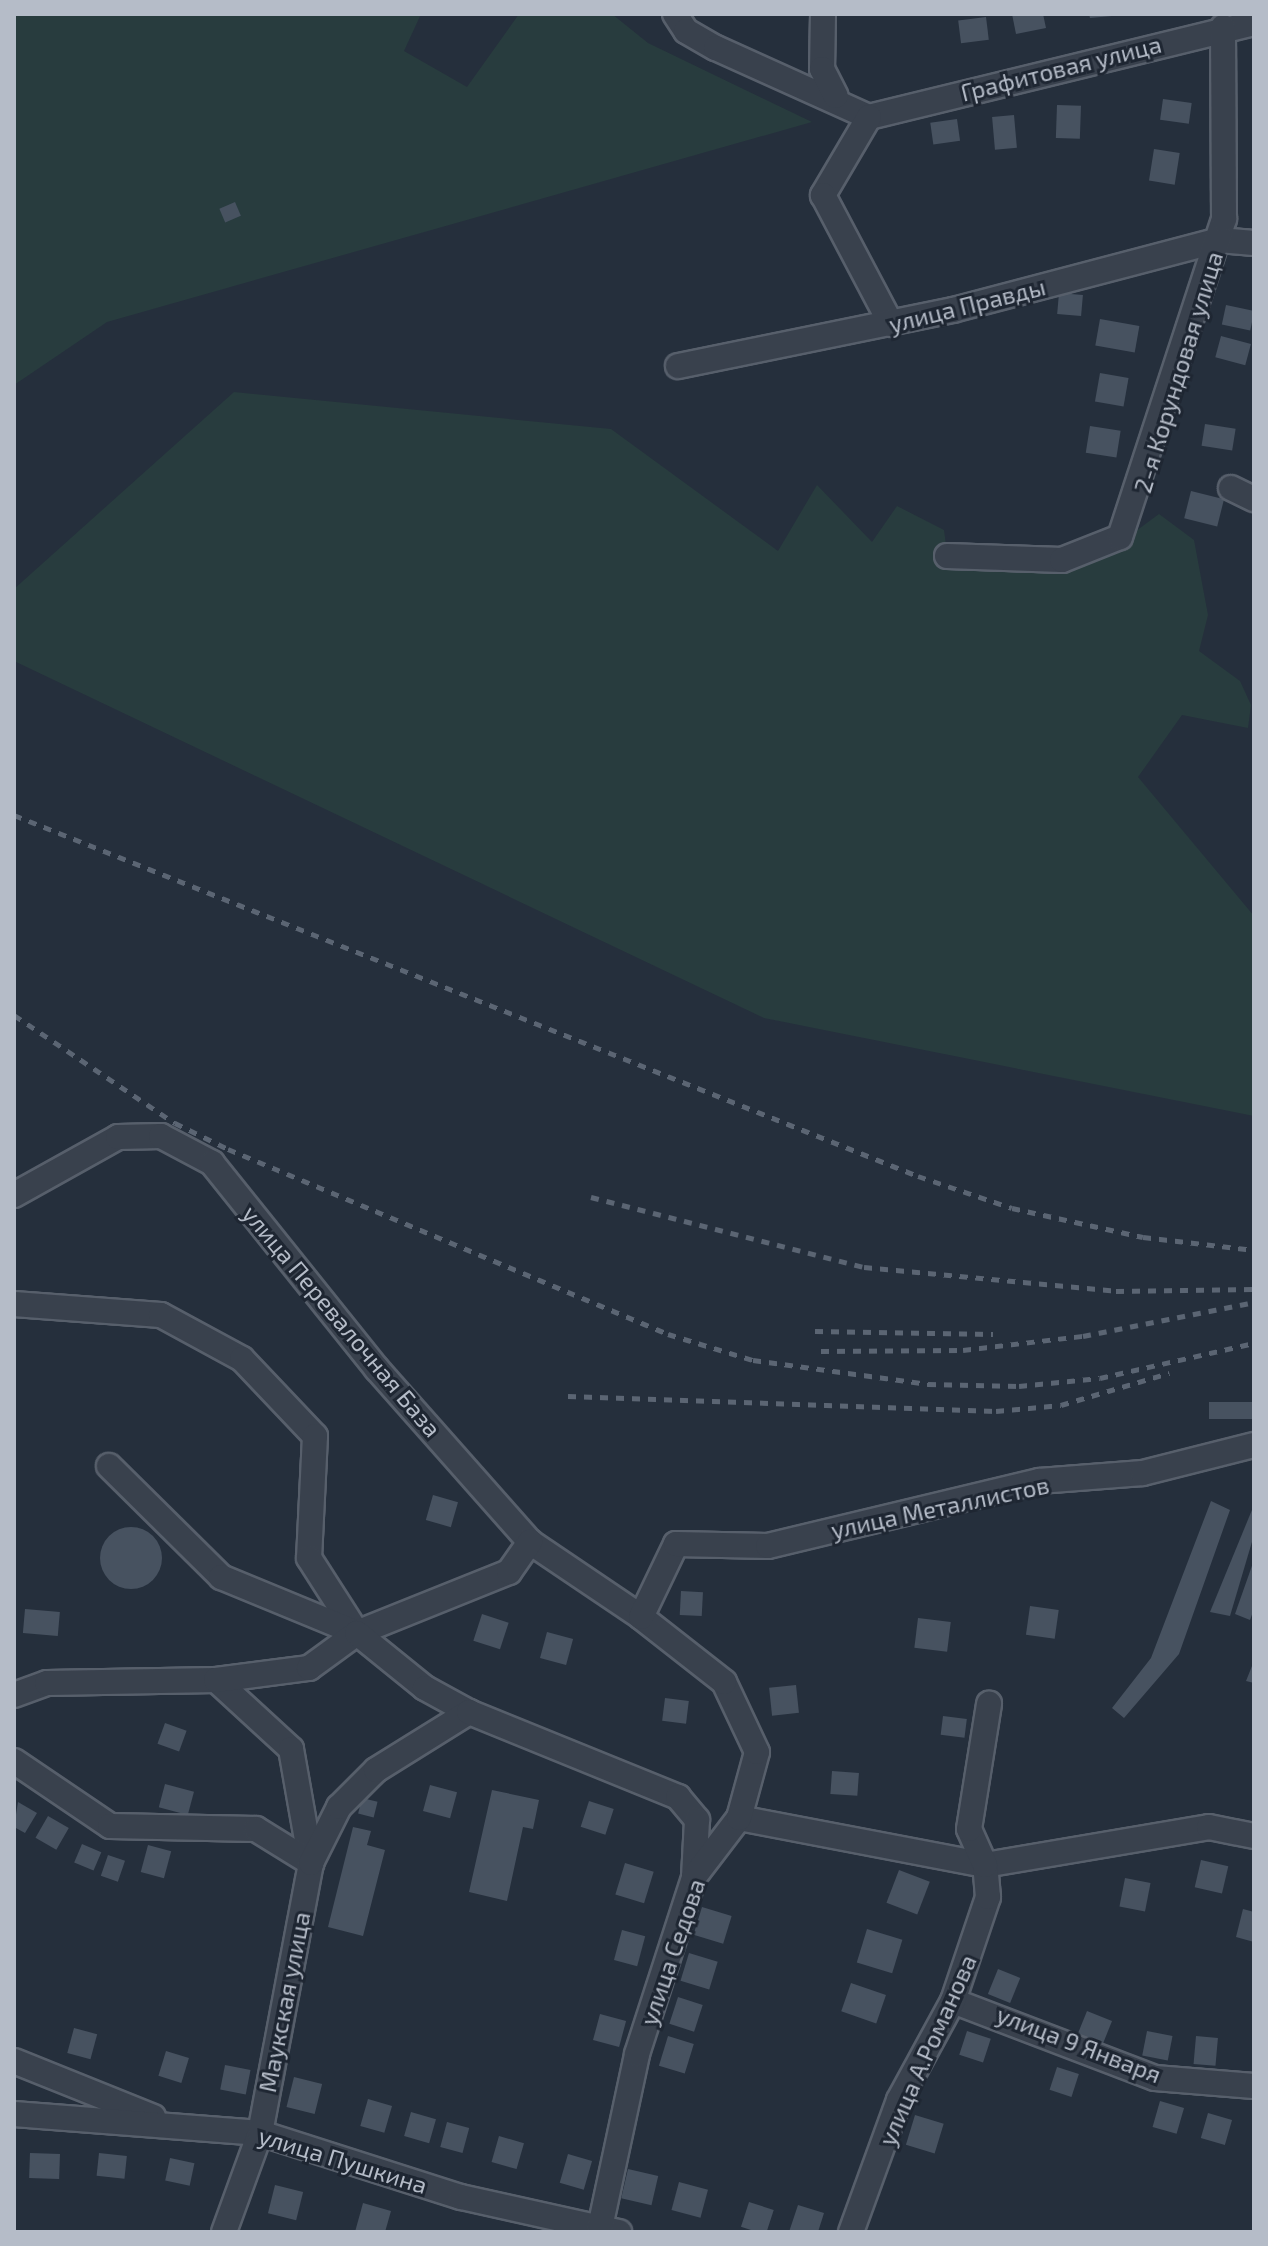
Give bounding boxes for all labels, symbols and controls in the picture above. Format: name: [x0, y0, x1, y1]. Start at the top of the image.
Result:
street label: Графитовая улица: [958, 29, 1164, 107]
street label: 2-я Корундовая улица: [1128, 248, 1228, 496]
street label: улица Правды: [886, 272, 1048, 338]
street label: улица Перевалочная База: [237, 1199, 447, 1443]
street label: улица Металлистов: [828, 1470, 1052, 1544]
street label: улица Седова: [633, 1875, 711, 2029]
street label: Маукская улица: [252, 1909, 316, 2095]
street label: улица А.Романова: [872, 1950, 982, 2150]
street label: улица 9 Января: [993, 1999, 1165, 2089]
street label: улица Пушкина: [255, 2121, 431, 2199]

